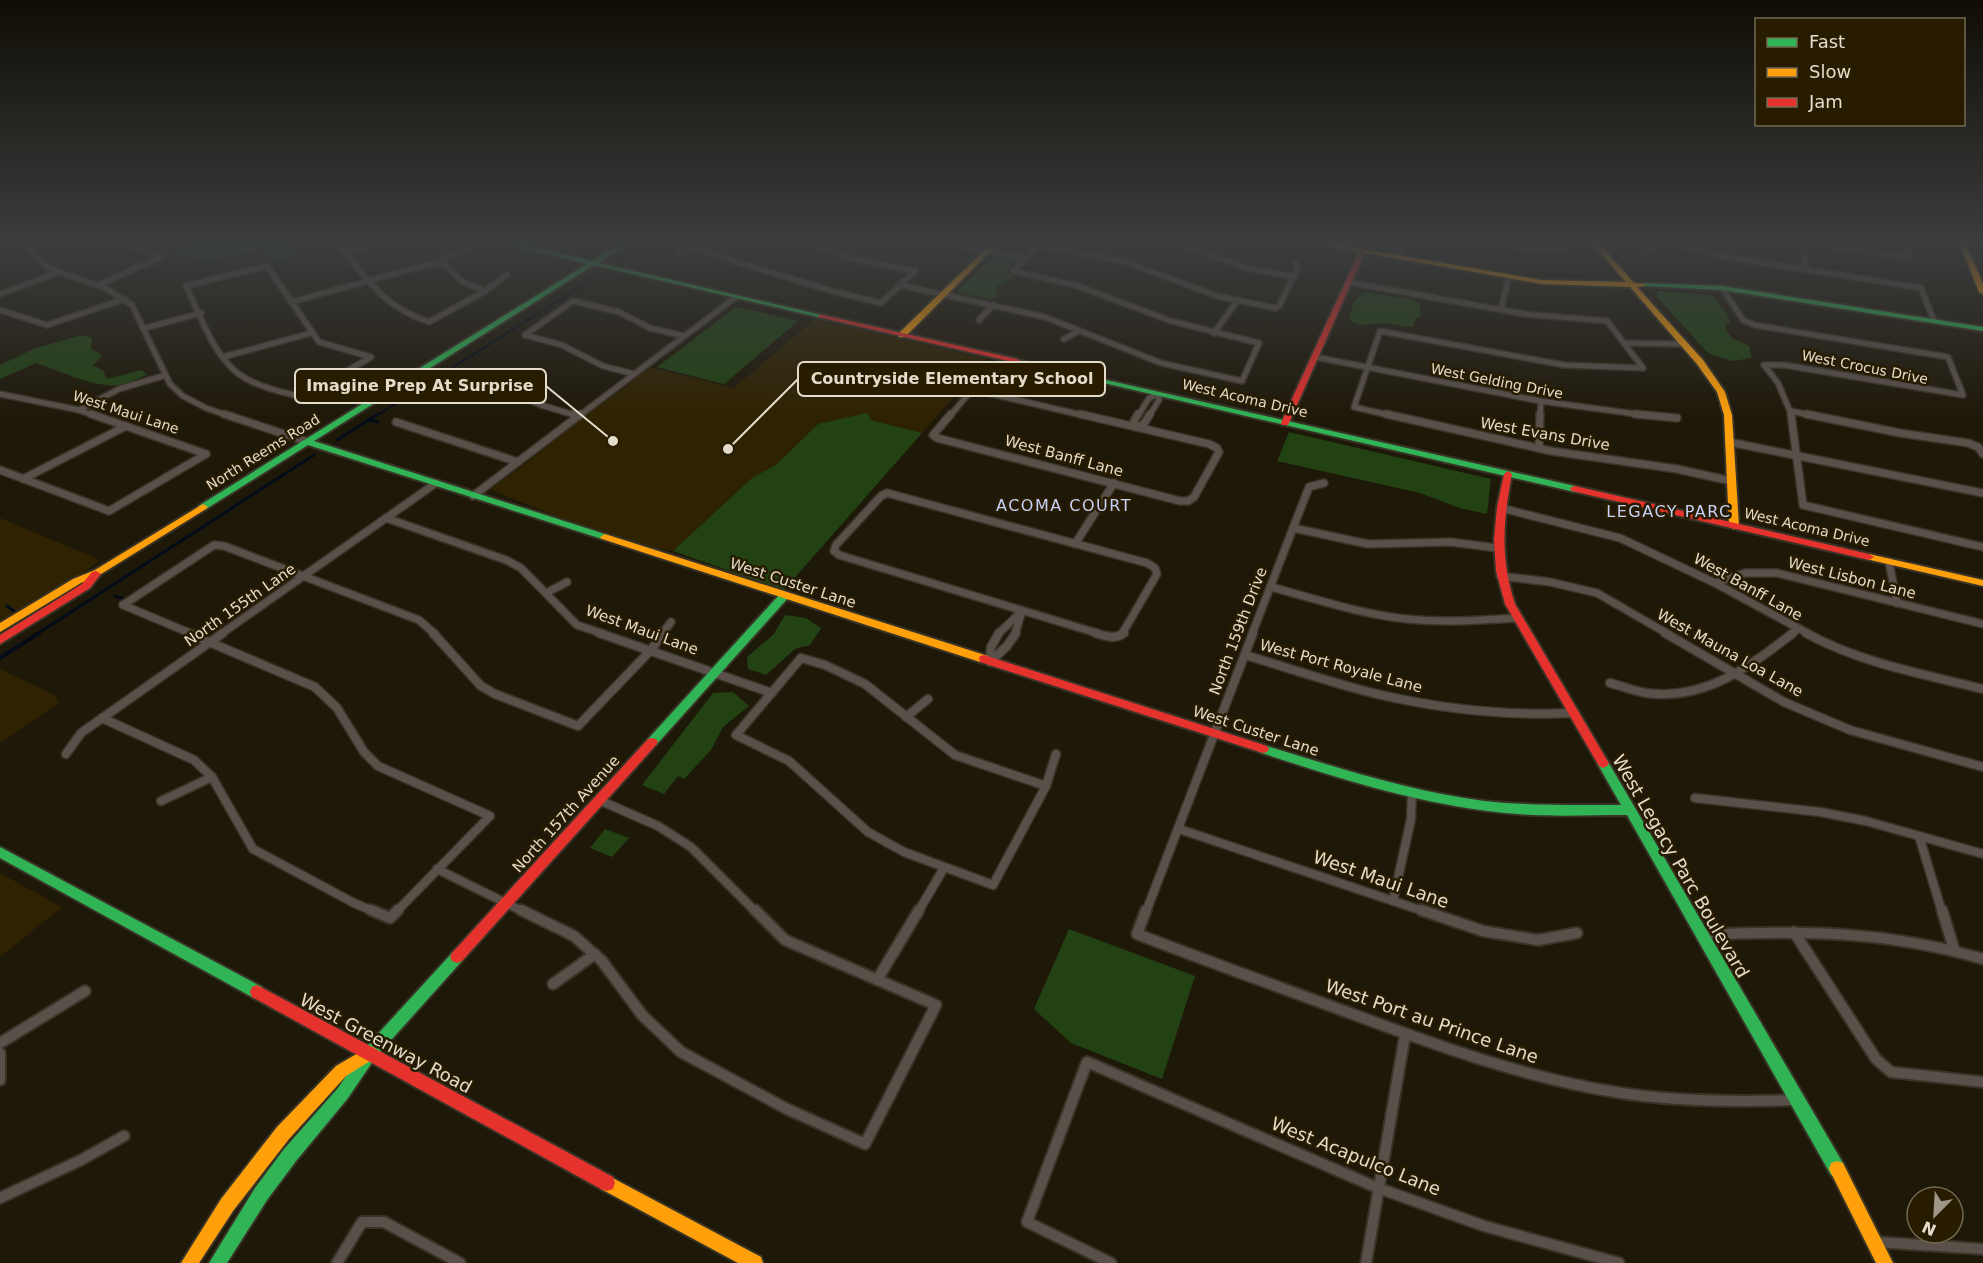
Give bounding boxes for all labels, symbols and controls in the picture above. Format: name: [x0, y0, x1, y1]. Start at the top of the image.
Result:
legend: [1755, 18, 1965, 126]
text: Fast: [1809, 31, 1845, 52]
text: Slow: [1809, 61, 1851, 82]
text: Jam: [1808, 91, 1843, 112]
street label: West Crocus Drive: [1801, 347, 1929, 387]
street label: West Gelding Drive: [1429, 360, 1565, 402]
callout: Countryside Elementary School: [798, 362, 1105, 396]
callout: Imagine Prep At Surprise: [295, 369, 546, 403]
text: Countryside Elementary School: [811, 369, 1093, 388]
text: Imagine Prep At Surprise: [306, 376, 534, 395]
street label: West Acoma Drive: [1181, 376, 1309, 420]
street label: West Maui Lane: [71, 387, 181, 437]
street label: North Reems Road: [203, 411, 323, 493]
street label: West Evans Drive: [1479, 414, 1611, 454]
street label: West Banff Lane: [1003, 432, 1125, 480]
district label: ACOMA COURT: [996, 496, 1132, 515]
district label: LEGACY PARC: [1606, 502, 1732, 521]
street label: West Acoma Drive: [1743, 505, 1871, 549]
street label: West Banff Lane: [1690, 550, 1806, 624]
street label: West Lisbon Lane: [1786, 553, 1918, 603]
street label: West Custer Lane: [728, 554, 858, 612]
street label: North 155th Lane: [181, 560, 299, 650]
street label: North 159th Drive: [1205, 565, 1271, 697]
street label: West Maui Lane: [583, 601, 701, 659]
street label: West Mauna Loa Lane: [1654, 605, 1806, 701]
street label: West Port Royale Lane: [1258, 636, 1424, 696]
street label: West Custer Lane: [1191, 702, 1321, 760]
street label: West Legacy Parc Boulevard: [1608, 751, 1754, 981]
street label: North 157th Avenue: [509, 752, 623, 876]
street label: West Maui Lane: [1310, 846, 1452, 912]
street label: West Port au Prince Lane: [1323, 975, 1541, 1067]
street label: West Greenway Road: [296, 989, 476, 1097]
street label: West Acapulco Lane: [1268, 1112, 1444, 1200]
north arrow: [1905, 1185, 1965, 1245]
text: N: [1919, 1217, 1939, 1240]

